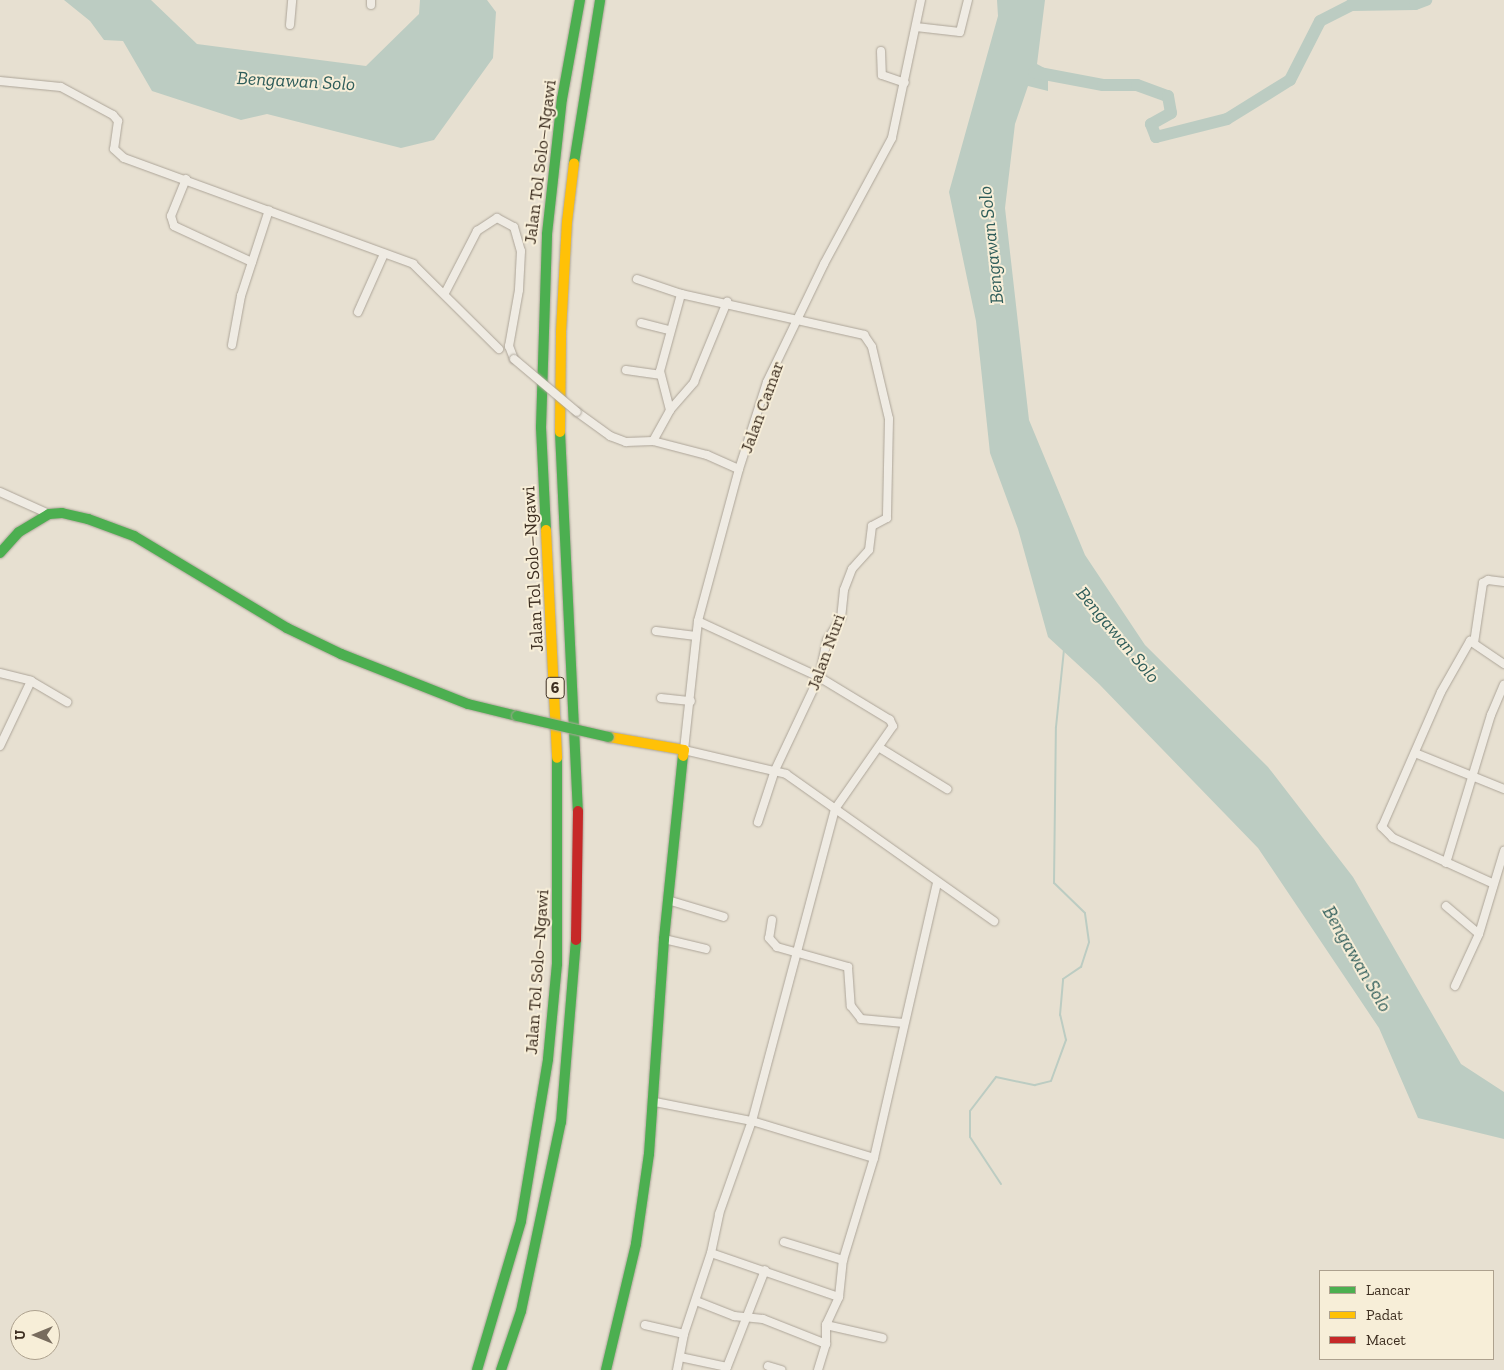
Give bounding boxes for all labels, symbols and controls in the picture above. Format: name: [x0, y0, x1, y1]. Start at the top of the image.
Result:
water label: Bengawan Solo: [236, 67, 356, 95]
street label: Jalan Tol Solo–Ngawi: [519, 78, 561, 246]
water label: Bengawan Solo: [973, 185, 1009, 305]
street label: Jalan Camar: [735, 358, 789, 456]
street label: Jalan Tol Solo–Ngawi: [518, 486, 548, 652]
water label: Bengawan Solo: [1071, 582, 1165, 688]
street label: Jalan Nuri: [802, 611, 850, 693]
road number: 6: [545, 674, 565, 701]
street label: Jalan Tol Solo–Ngawi: [520, 888, 554, 1056]
water label: Bengawan Solo: [1317, 902, 1397, 1016]
legend: [1319, 1270, 1494, 1360]
text: Lancar: [1366, 1281, 1411, 1299]
text: Padat: [1366, 1306, 1403, 1324]
north arrow: [10, 1310, 60, 1360]
text: U: [12, 1330, 29, 1340]
text: Macet: [1366, 1331, 1406, 1349]

